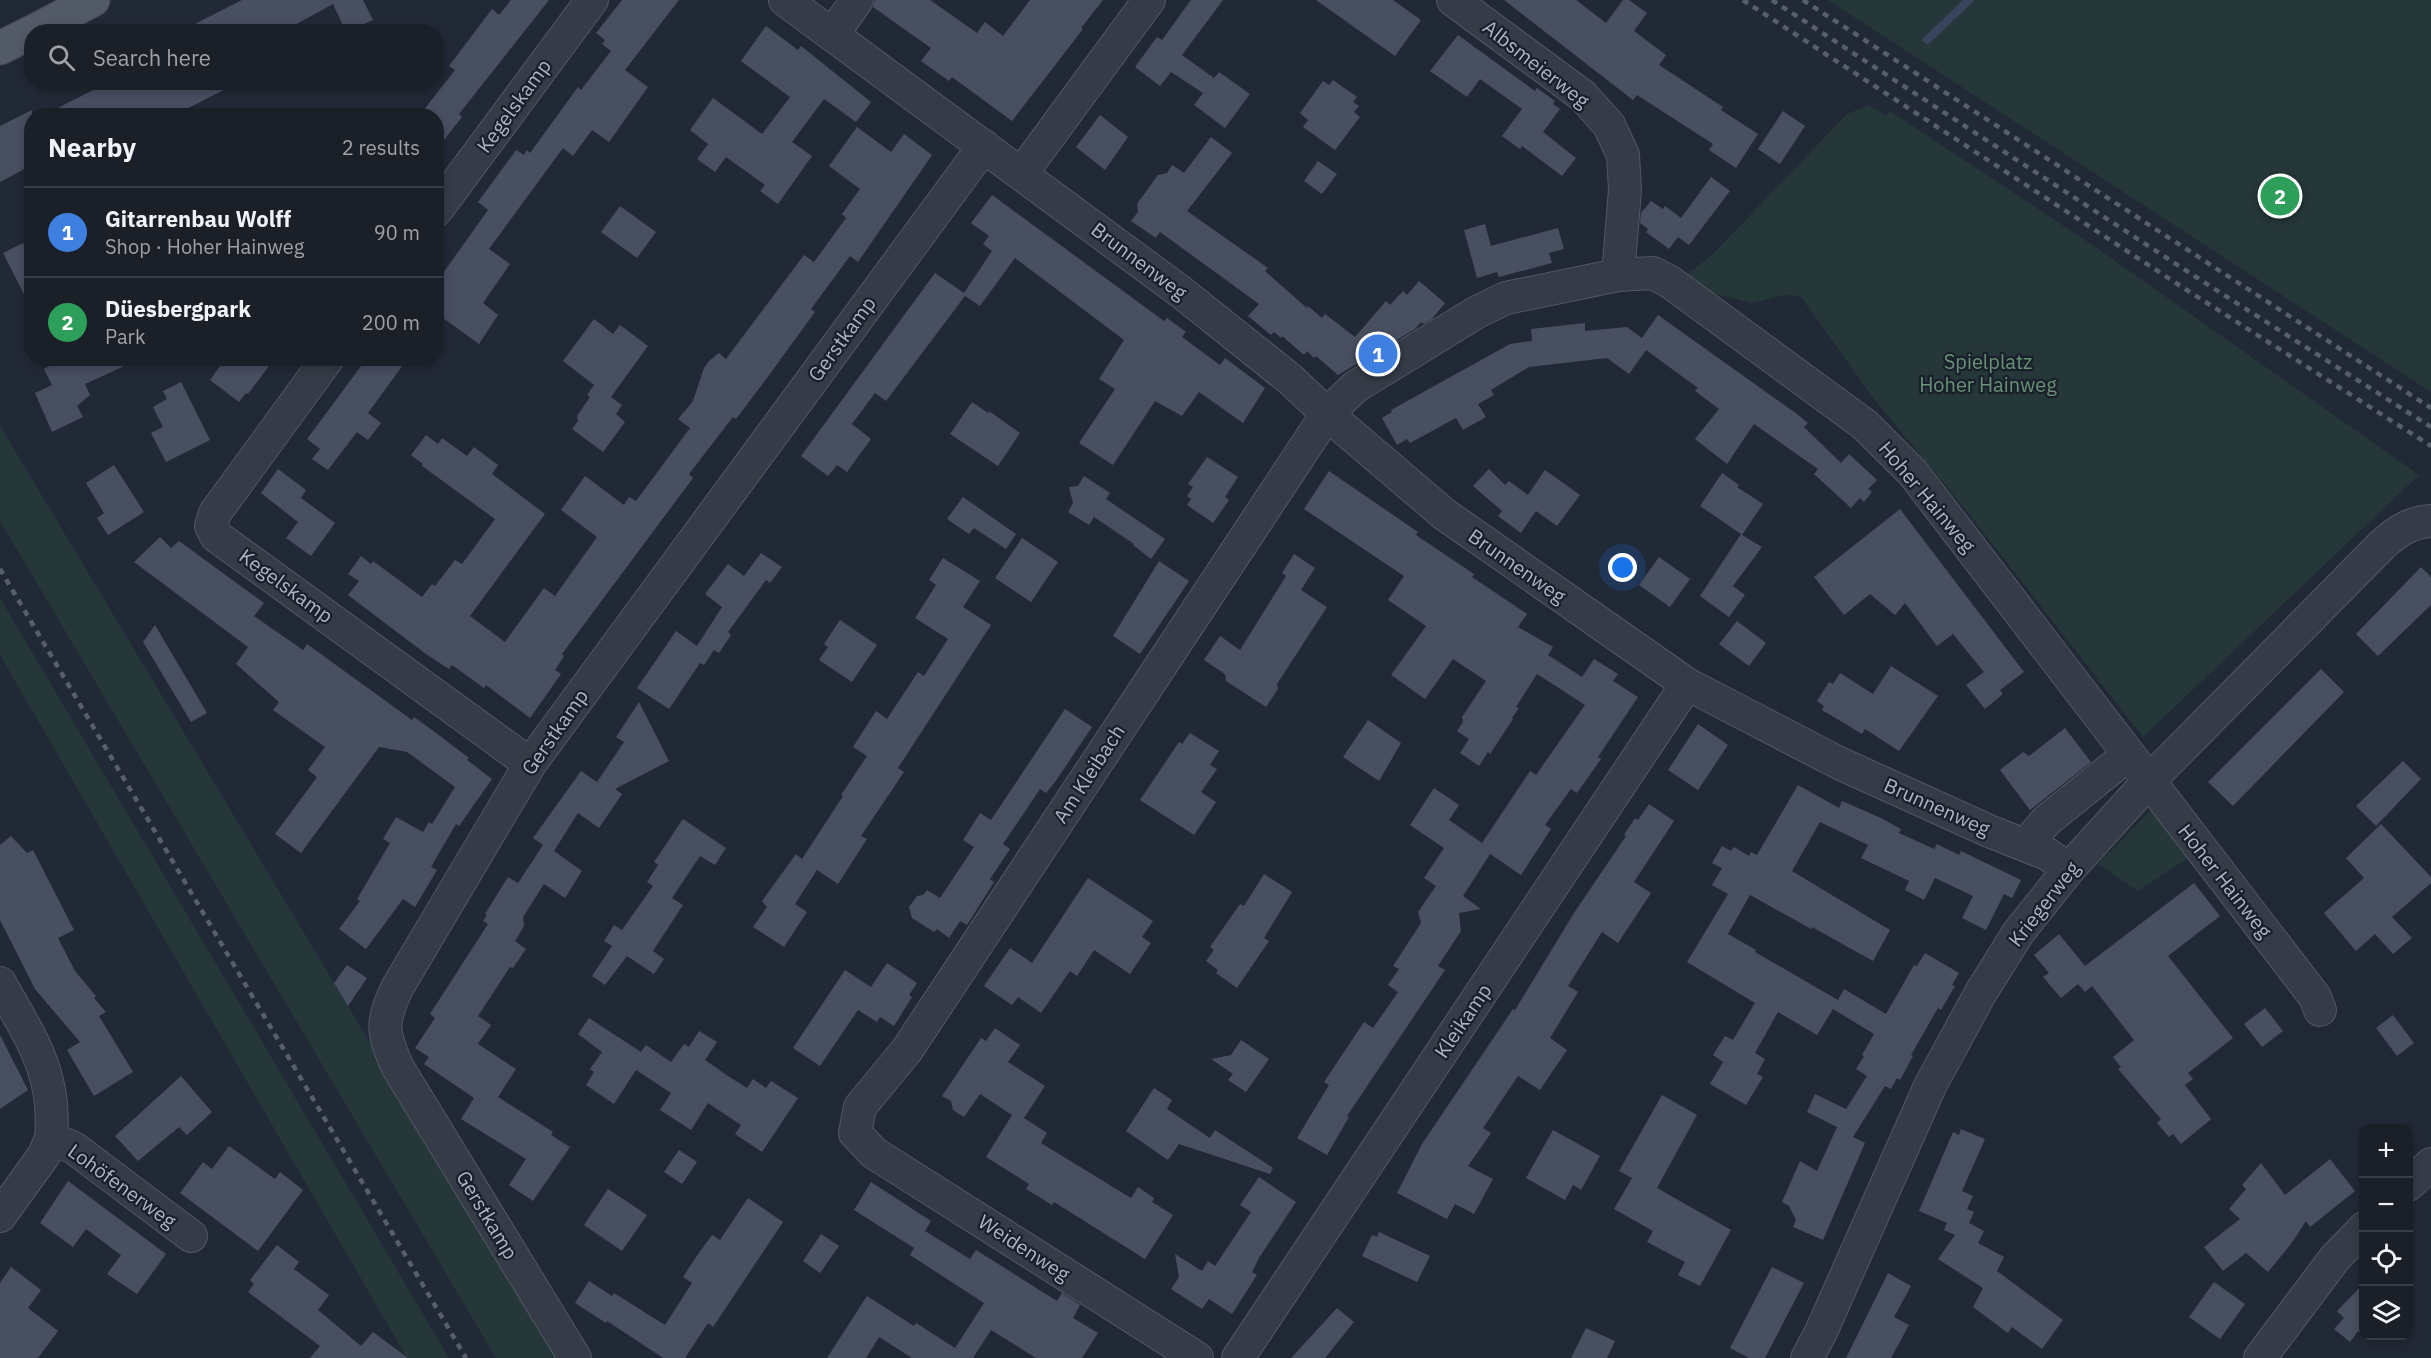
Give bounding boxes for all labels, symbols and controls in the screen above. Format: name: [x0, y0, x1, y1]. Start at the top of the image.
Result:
street label: Albsmeierweg: [1477, 13, 1595, 114]
search box: [24, 24, 444, 90]
icon: search: [45, 41, 78, 74]
text: Search here: [93, 43, 211, 72]
street label: Kegelskamp: [470, 53, 557, 158]
text: Nearby: [48, 130, 136, 164]
text: 2 results: [342, 134, 420, 161]
pin: 2: [2260, 174, 2300, 218]
text: Gitarrenbau Wolff: [105, 204, 291, 233]
street label: Brunnenweg: [1086, 216, 1193, 306]
text: 1: [62, 219, 74, 246]
text: 90 m: [374, 219, 420, 246]
text: Shop · Hoher Hainweg: [105, 233, 304, 260]
street label: Gerstkamp: [802, 291, 882, 387]
text: Düesbergpark: [105, 294, 251, 323]
text: 2: [62, 309, 74, 336]
text: 200 m: [362, 309, 420, 336]
text: Park: [105, 323, 145, 350]
pin: 1: [1358, 332, 1398, 376]
park label: Spielplatz Hoher Hainweg: [1919, 348, 2057, 398]
street label: Hoher Hainweg: [1873, 435, 1982, 558]
street label: Brunnenweg: [1463, 522, 1572, 609]
street label: Kegelskamp: [234, 542, 339, 629]
your location: [1608, 553, 1637, 582]
street label: Gerstkamp: [515, 683, 594, 780]
street label: Am Kleibach: [1047, 719, 1131, 828]
street label: Brunnenweg: [1880, 771, 1995, 842]
street label: Hoher Hainweg: [2172, 818, 2279, 944]
street label: Kriegerweg: [2002, 855, 2086, 952]
street label: Kleikamp: [1428, 978, 1497, 1063]
map controls: [2359, 1124, 2413, 1340]
button: +: [2359, 1124, 2413, 1178]
street label: Lohöfenerweg: [63, 1137, 182, 1234]
street label: Gerstkamp: [450, 1165, 525, 1264]
button: −: [2359, 1178, 2413, 1232]
street label: Weidenweg: [973, 1208, 1076, 1288]
button: locate: [2359, 1232, 2413, 1286]
button: layers: [2359, 1286, 2413, 1340]

